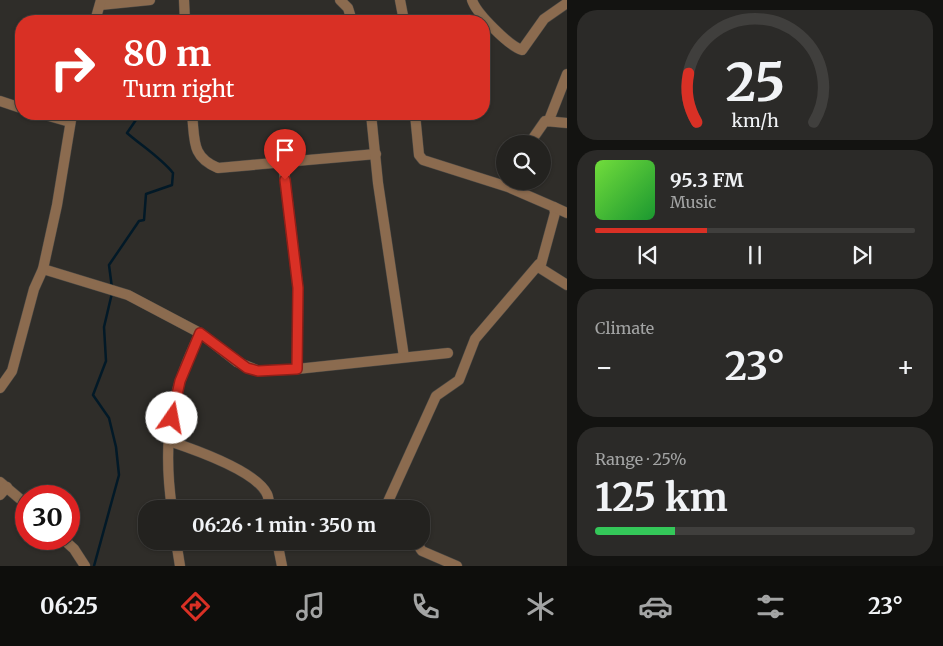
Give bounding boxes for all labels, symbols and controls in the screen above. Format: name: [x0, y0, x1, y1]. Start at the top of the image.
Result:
text: 80 m: [123, 32, 211, 76]
icon: right: [40, 35, 105, 100]
text: 25: [725, 50, 785, 115]
text: Turn right: [123, 75, 234, 103]
text: km/h: [731, 109, 779, 132]
pin: [264, 129, 306, 180]
map controls: [496, 135, 551, 190]
button: search: [496, 135, 551, 190]
icon: arrive: [271, 136, 299, 164]
text: 95.3 FM: [670, 168, 743, 192]
text: Music: [670, 192, 716, 212]
icon: previous: [634, 241, 662, 269]
icon: pause: [741, 241, 769, 269]
icon: next: [848, 241, 876, 269]
text: Climate: [595, 318, 654, 338]
text: 23°: [725, 343, 785, 390]
text: −: [595, 349, 614, 385]
text: +: [896, 349, 915, 385]
position arrow: [145, 391, 197, 443]
text: Range · 25%: [595, 449, 686, 469]
text: 125 km: [595, 474, 728, 521]
speed limit sign: 30: [15, 485, 80, 550]
text: 06:26 · 1 min · 350 m: [192, 513, 376, 537]
icon: directions: [178, 589, 213, 624]
icon: music: [293, 589, 328, 624]
icon: phone: [408, 589, 443, 624]
icon: climate: [523, 589, 558, 624]
icon: car: [638, 589, 673, 624]
icon: filters: [753, 589, 788, 624]
text: 06:25: [40, 592, 98, 620]
text: 23°: [868, 592, 903, 620]

